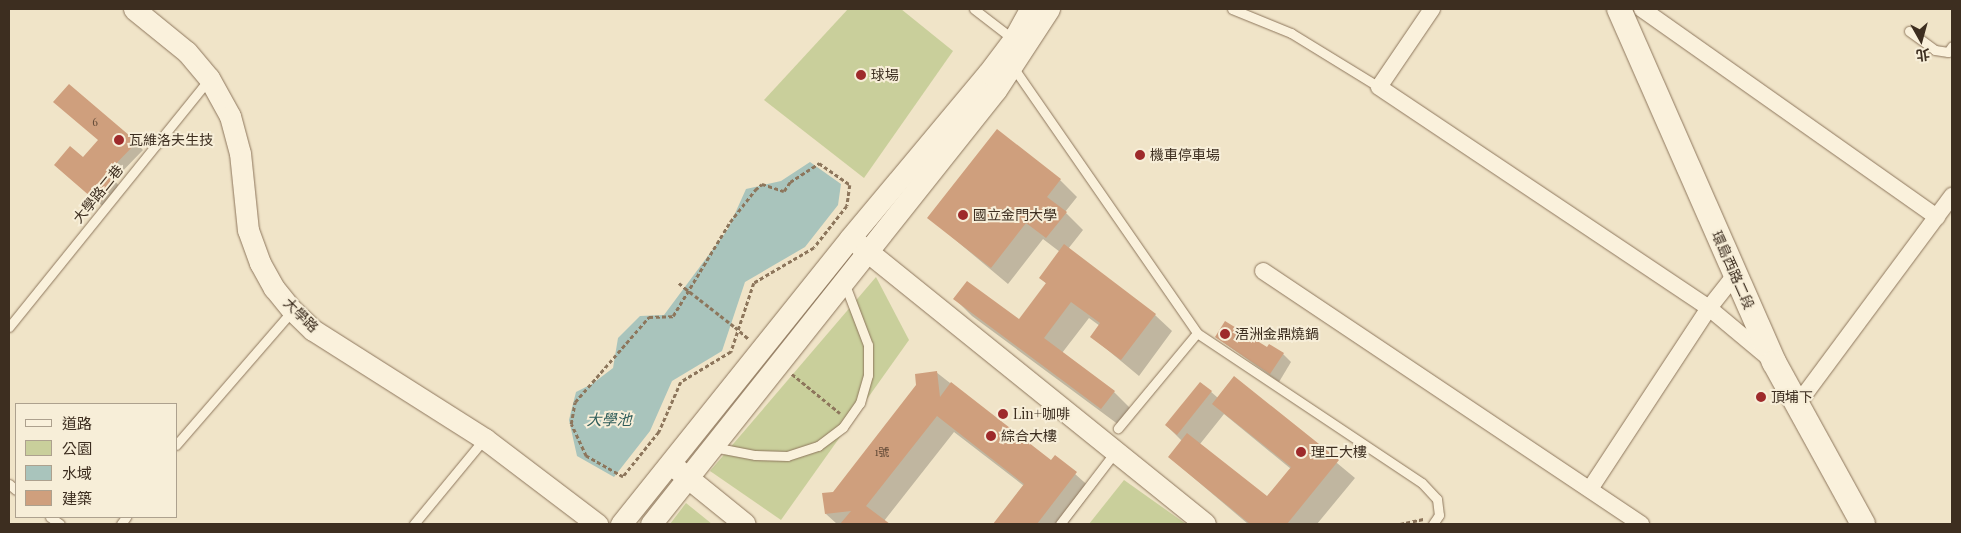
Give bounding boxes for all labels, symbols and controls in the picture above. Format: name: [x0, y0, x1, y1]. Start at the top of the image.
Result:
north arrow: [1896, 15, 1946, 65]
text: 北: [1915, 45, 1931, 66]
place label: 球場: [871, 67, 899, 83]
marker: 球場: [855, 69, 867, 81]
house number: 6: [92, 115, 98, 129]
place label: 瓦維洛夫生技: [129, 132, 213, 148]
marker: 瓦維洛夫生技: [113, 134, 125, 146]
place label: 機車停車場: [1150, 147, 1220, 163]
marker: 機車停車場: [1134, 149, 1146, 161]
street label: 大學路二巷: [69, 162, 127, 226]
place label: 國立金門大學: [973, 207, 1057, 223]
marker: 國立金門大學: [957, 209, 969, 221]
street label: 環島西路二段: [1708, 228, 1758, 312]
street label: 大學路: [280, 294, 322, 336]
place label: 浯洲金鼎燒鍋: [1235, 326, 1319, 342]
marker: 浯洲金鼎燒鍋: [1219, 328, 1231, 340]
place label: 頂埔下: [1771, 389, 1813, 405]
marker: 頂埔下: [1755, 391, 1767, 403]
legend: [15, 403, 178, 518]
place label: Lin+咖啡: [1013, 406, 1070, 422]
marker: Lin+咖啡: [997, 408, 1009, 420]
water label: 大學池: [587, 411, 631, 429]
text: 道路: [62, 413, 92, 433]
place label: 綜合大樓: [1001, 428, 1057, 444]
marker: 綜合大樓: [985, 430, 997, 442]
text: 公園: [62, 438, 92, 458]
place label: 理工大樓: [1311, 444, 1367, 460]
house number: 1號: [874, 445, 890, 459]
marker: 理工大樓: [1295, 446, 1307, 458]
text: 水域: [62, 463, 92, 483]
text: 建築: [62, 488, 92, 508]

